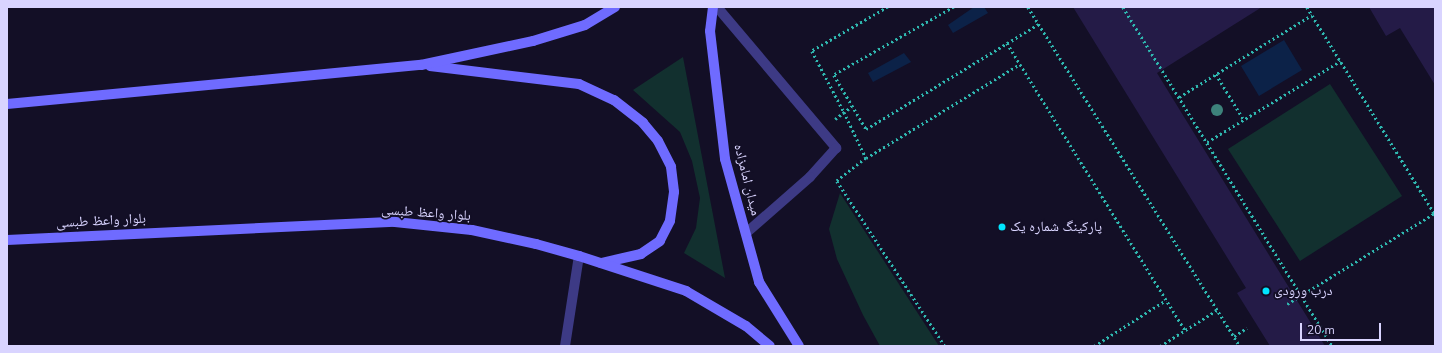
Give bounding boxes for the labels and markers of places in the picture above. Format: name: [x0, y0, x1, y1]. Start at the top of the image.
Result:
place label: پارکینگ شماره یک: [1010, 219, 1102, 235]
marker: پارکینگ شماره یک: [997, 222, 1007, 232]
place label: درب ورودی: [1274, 283, 1333, 299]
marker: درب ورودی: [1261, 286, 1271, 296]

